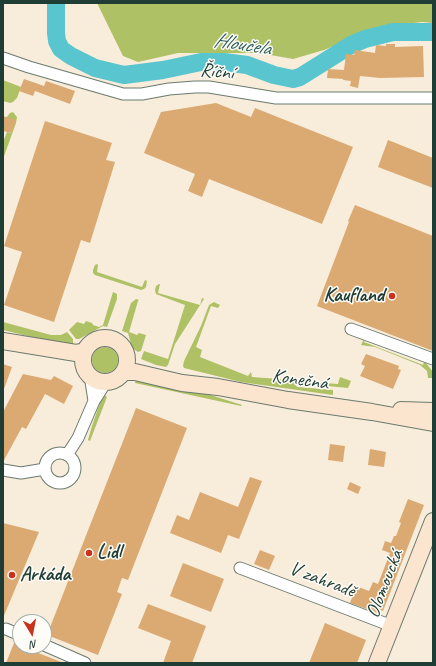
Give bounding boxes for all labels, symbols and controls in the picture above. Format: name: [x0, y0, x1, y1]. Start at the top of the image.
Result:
water label: Hloučela: [212, 28, 272, 62]
street label: Říční: [199, 58, 235, 86]
place label: Kaufland: [324, 284, 384, 308]
marker: Kaufland: [387, 291, 397, 301]
street label: Konečná: [270, 364, 330, 396]
place label: Lidl: [97, 541, 121, 565]
street label: Olomoucká: [361, 547, 409, 621]
marker: Lidl: [84, 548, 94, 558]
street label: V zahradě: [286, 557, 358, 603]
place label: Arkáda: [20, 563, 70, 587]
marker: Arkáda: [7, 570, 17, 580]
north arrow: [12, 614, 52, 654]
text: N: [29, 637, 38, 652]

